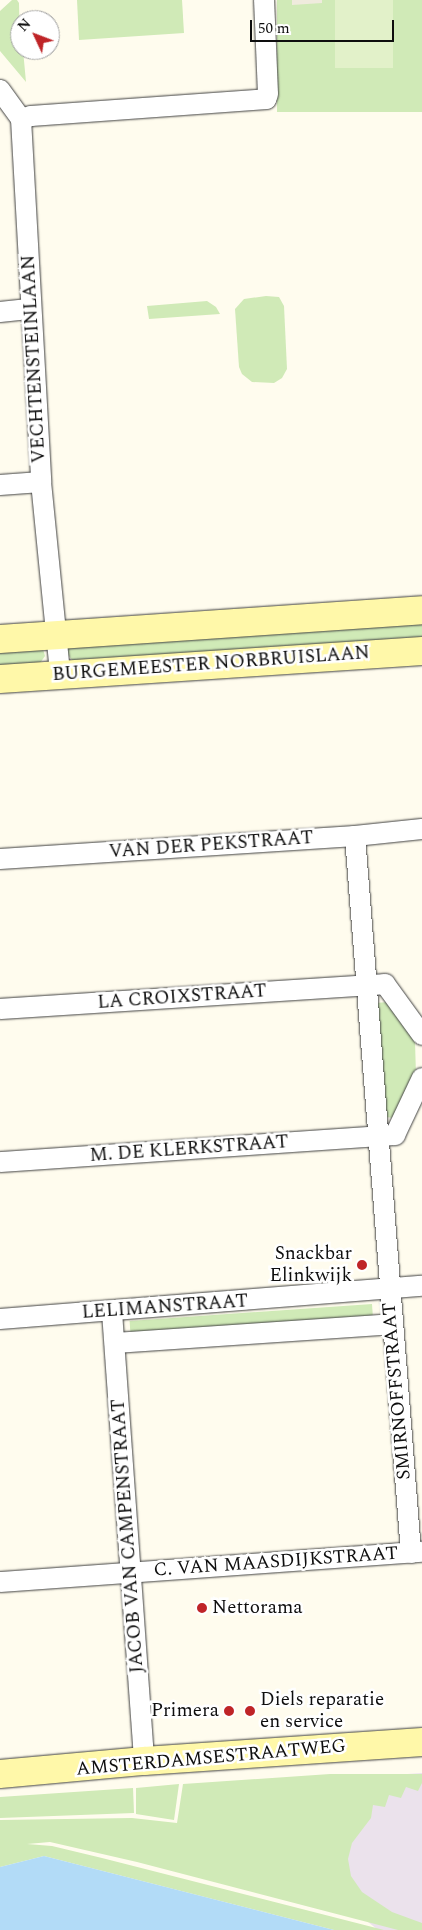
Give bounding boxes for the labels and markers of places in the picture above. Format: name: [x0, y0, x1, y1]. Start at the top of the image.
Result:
place label: Snackbar Elinkwijk: [270, 1243, 352, 1287]
marker: Snackbar Elinkwijk: [356, 1259, 368, 1271]
place label: Nettorama: [212, 1597, 303, 1619]
marker: Nettorama: [196, 1602, 208, 1614]
place label: Diels reparatie en service: [260, 1689, 384, 1733]
place label: Primera: [151, 1700, 219, 1722]
marker: Primera: [223, 1705, 235, 1717]
marker: Diels reparatie en service: [244, 1705, 256, 1717]

